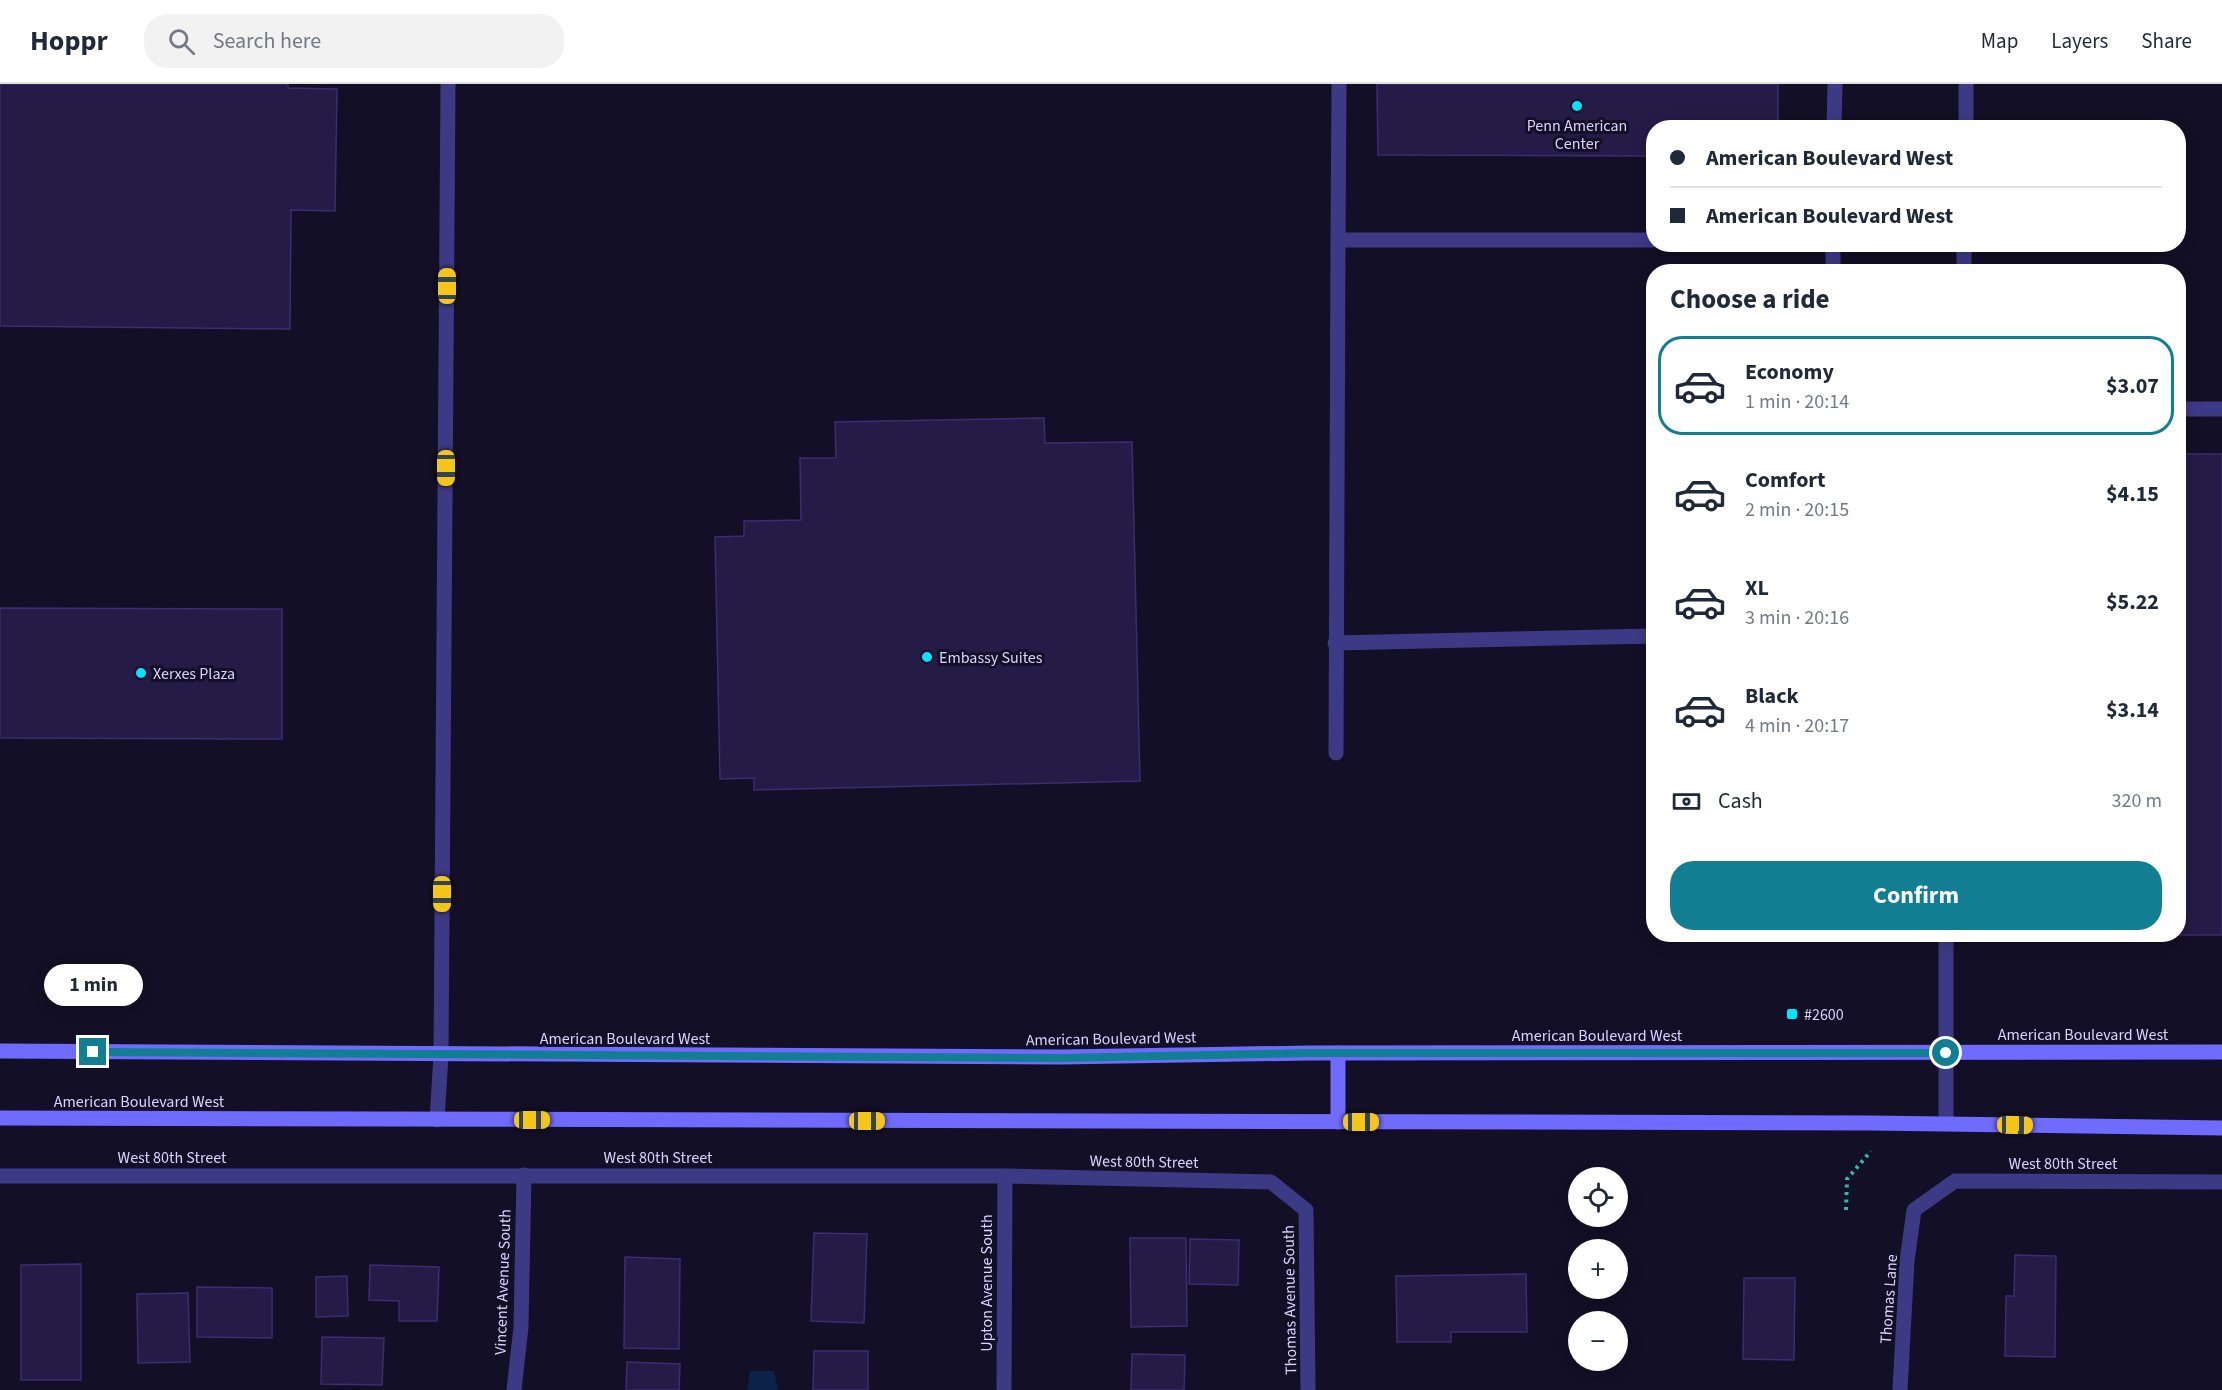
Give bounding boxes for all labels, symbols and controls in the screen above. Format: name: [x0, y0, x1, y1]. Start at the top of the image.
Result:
search box: [144, 14, 564, 68]
text: Hoppr: [30, 21, 108, 61]
icon: search: [165, 25, 198, 58]
text: Search here: [213, 25, 321, 57]
text: Map: [1981, 26, 2018, 56]
text: Layers: [2051, 26, 2108, 56]
text: Share: [2141, 26, 2192, 56]
marker: Penn American Center: [1570, 99, 1584, 113]
place label: Penn American Center: [1527, 115, 1627, 155]
text: American Boulevard West: [1706, 142, 1953, 174]
text: American Boulevard West: [1706, 200, 1953, 232]
car: [438, 268, 456, 304]
text: Choose a ride: [1670, 280, 1830, 319]
text: Economy: [1745, 356, 1834, 388]
icon: car: [1673, 359, 1727, 413]
text: $3.07: [2106, 370, 2159, 402]
text: 1 min · 20:14: [1745, 388, 1849, 416]
car: [437, 450, 455, 486]
text: Comfort: [1745, 464, 1826, 496]
icon: car: [1673, 467, 1727, 521]
text: $4.15: [2106, 478, 2159, 510]
text: 2 min · 20:15: [1745, 496, 1849, 524]
text: XL: [1745, 572, 1769, 604]
icon: car: [1673, 575, 1727, 629]
text: $5.22: [2106, 586, 2159, 618]
text: 3 min · 20:16: [1745, 604, 1849, 632]
place label: Embassy Suites: [939, 647, 1043, 669]
marker: Embassy Suites: [920, 650, 934, 664]
place label: Xerxes Plaza: [153, 663, 235, 685]
marker: Xerxes Plaza: [134, 666, 148, 680]
text: Black: [1745, 680, 1799, 712]
icon: car: [1673, 683, 1727, 737]
text: $3.14: [2106, 694, 2159, 726]
text: 4 min · 20:17: [1745, 712, 1849, 740]
icon: cash: [1670, 785, 1703, 818]
text: Cash: [1718, 785, 1763, 817]
text: 320 m: [2112, 787, 2162, 815]
button: Confirm: [1670, 861, 2162, 930]
car: [433, 876, 451, 912]
callout: 1 min: [44, 965, 142, 1007]
text: 1 min: [69, 971, 118, 999]
place label: #2600: [1804, 1004, 1844, 1026]
marker: #2600: [1785, 1007, 1799, 1021]
street label: American Boulevard West: [1998, 1024, 2169, 1046]
street label: American Boulevard West: [1512, 1025, 1683, 1047]
street label: American Boulevard West: [1026, 1027, 1197, 1051]
street label: American Boulevard West: [540, 1028, 711, 1050]
route end: [79, 1038, 106, 1065]
route start: [1932, 1039, 1959, 1066]
street label: American Boulevard West: [54, 1091, 225, 1113]
car: [514, 1111, 550, 1129]
car: [849, 1112, 885, 1130]
car: [1343, 1113, 1379, 1131]
car: [1997, 1116, 2033, 1134]
street label: West 80th Street: [118, 1147, 227, 1169]
street label: West 80th Street: [604, 1147, 713, 1169]
street label: West 80th Street: [1089, 1150, 1199, 1174]
street label: West 80th Street: [2009, 1153, 2118, 1175]
map controls: [1568, 1167, 1628, 1371]
button: locate: [1568, 1167, 1628, 1227]
street label: Vincent Avenue South: [489, 1209, 517, 1355]
street label: Upton Avenue South: [976, 1214, 998, 1352]
street label: Thomas Avenue South: [1278, 1225, 1302, 1375]
button: +: [1568, 1239, 1628, 1299]
street label: Thomas Lane: [1875, 1253, 1903, 1345]
button: −: [1568, 1311, 1628, 1371]

